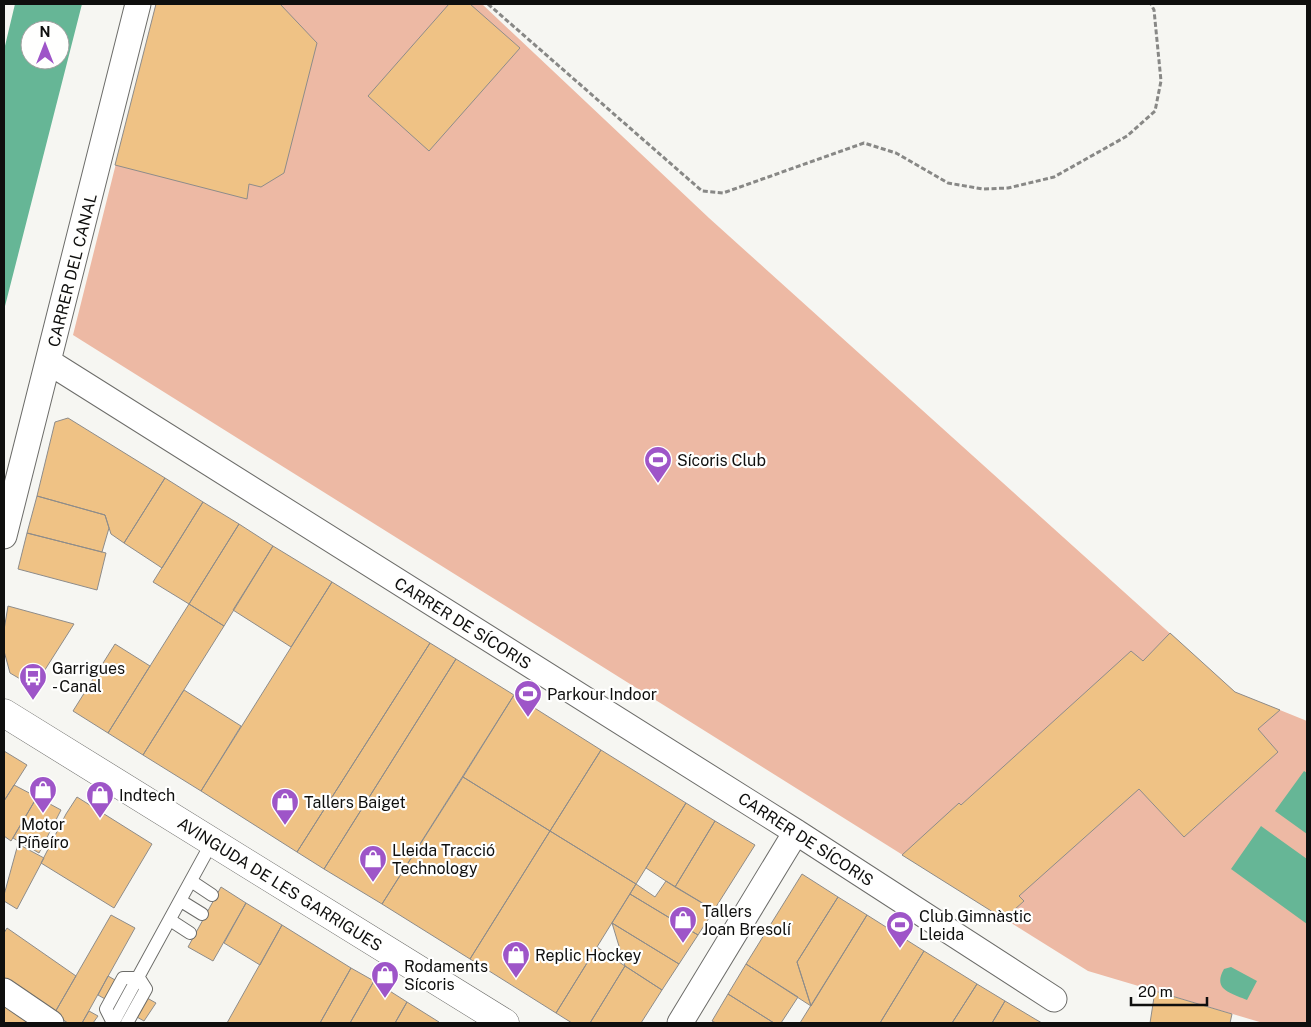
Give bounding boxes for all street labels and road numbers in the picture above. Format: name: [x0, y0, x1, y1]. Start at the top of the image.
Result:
street label: CARRER DEL CANAL: [44, 191, 101, 349]
street label: CARRER DE SÍCORIS: [391, 573, 535, 673]
street label: CARRER DE SÍCORIS: [735, 788, 877, 890]
street label: AVINGUDA DE LES GARRIGUES: [174, 813, 385, 955]

